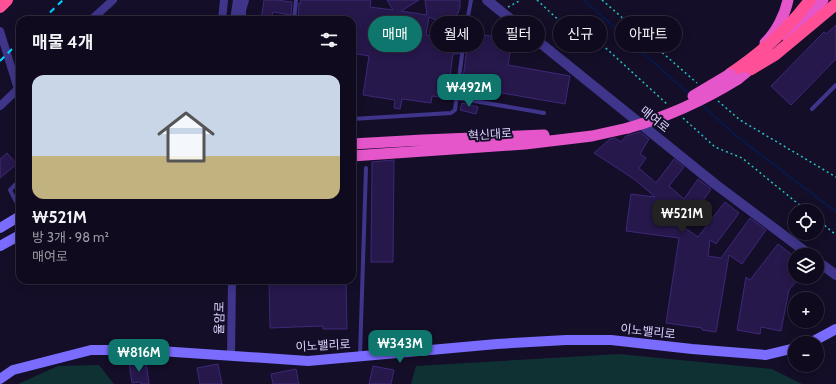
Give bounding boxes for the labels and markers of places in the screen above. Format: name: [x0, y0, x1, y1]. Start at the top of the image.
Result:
pin: ₩492M: [441, 74, 497, 108]
pin: ₩521M: [654, 200, 710, 234]
pin: ₩343M: [372, 330, 428, 364]
pin: ₩816M: [111, 339, 167, 373]

